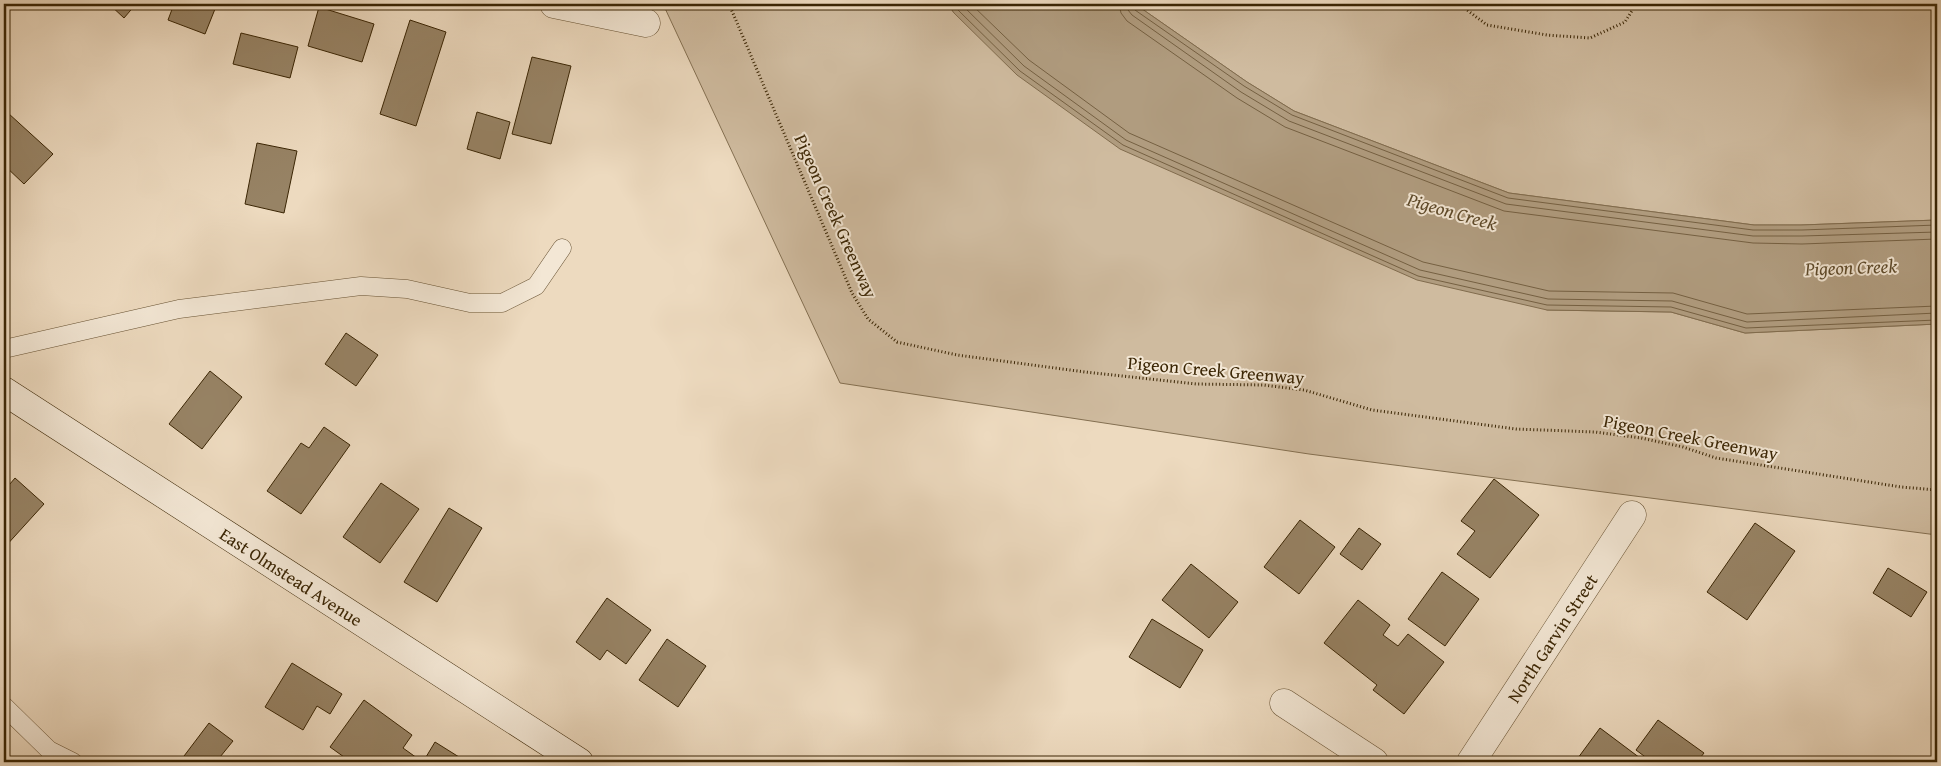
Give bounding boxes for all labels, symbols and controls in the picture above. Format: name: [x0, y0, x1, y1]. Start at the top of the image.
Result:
street label: Pigeon Creek Greenway: [788, 130, 884, 302]
water label: Pigeon Creek: [1403, 185, 1500, 237]
water label: Pigeon Creek: [1804, 251, 1898, 283]
street label: Pigeon Creek Greenway: [1127, 349, 1305, 391]
street label: Pigeon Creek Greenway: [1602, 407, 1781, 467]
street label: East Olmstead Avenue: [215, 520, 368, 633]
street label: North Garvin Street: [1500, 568, 1604, 708]

